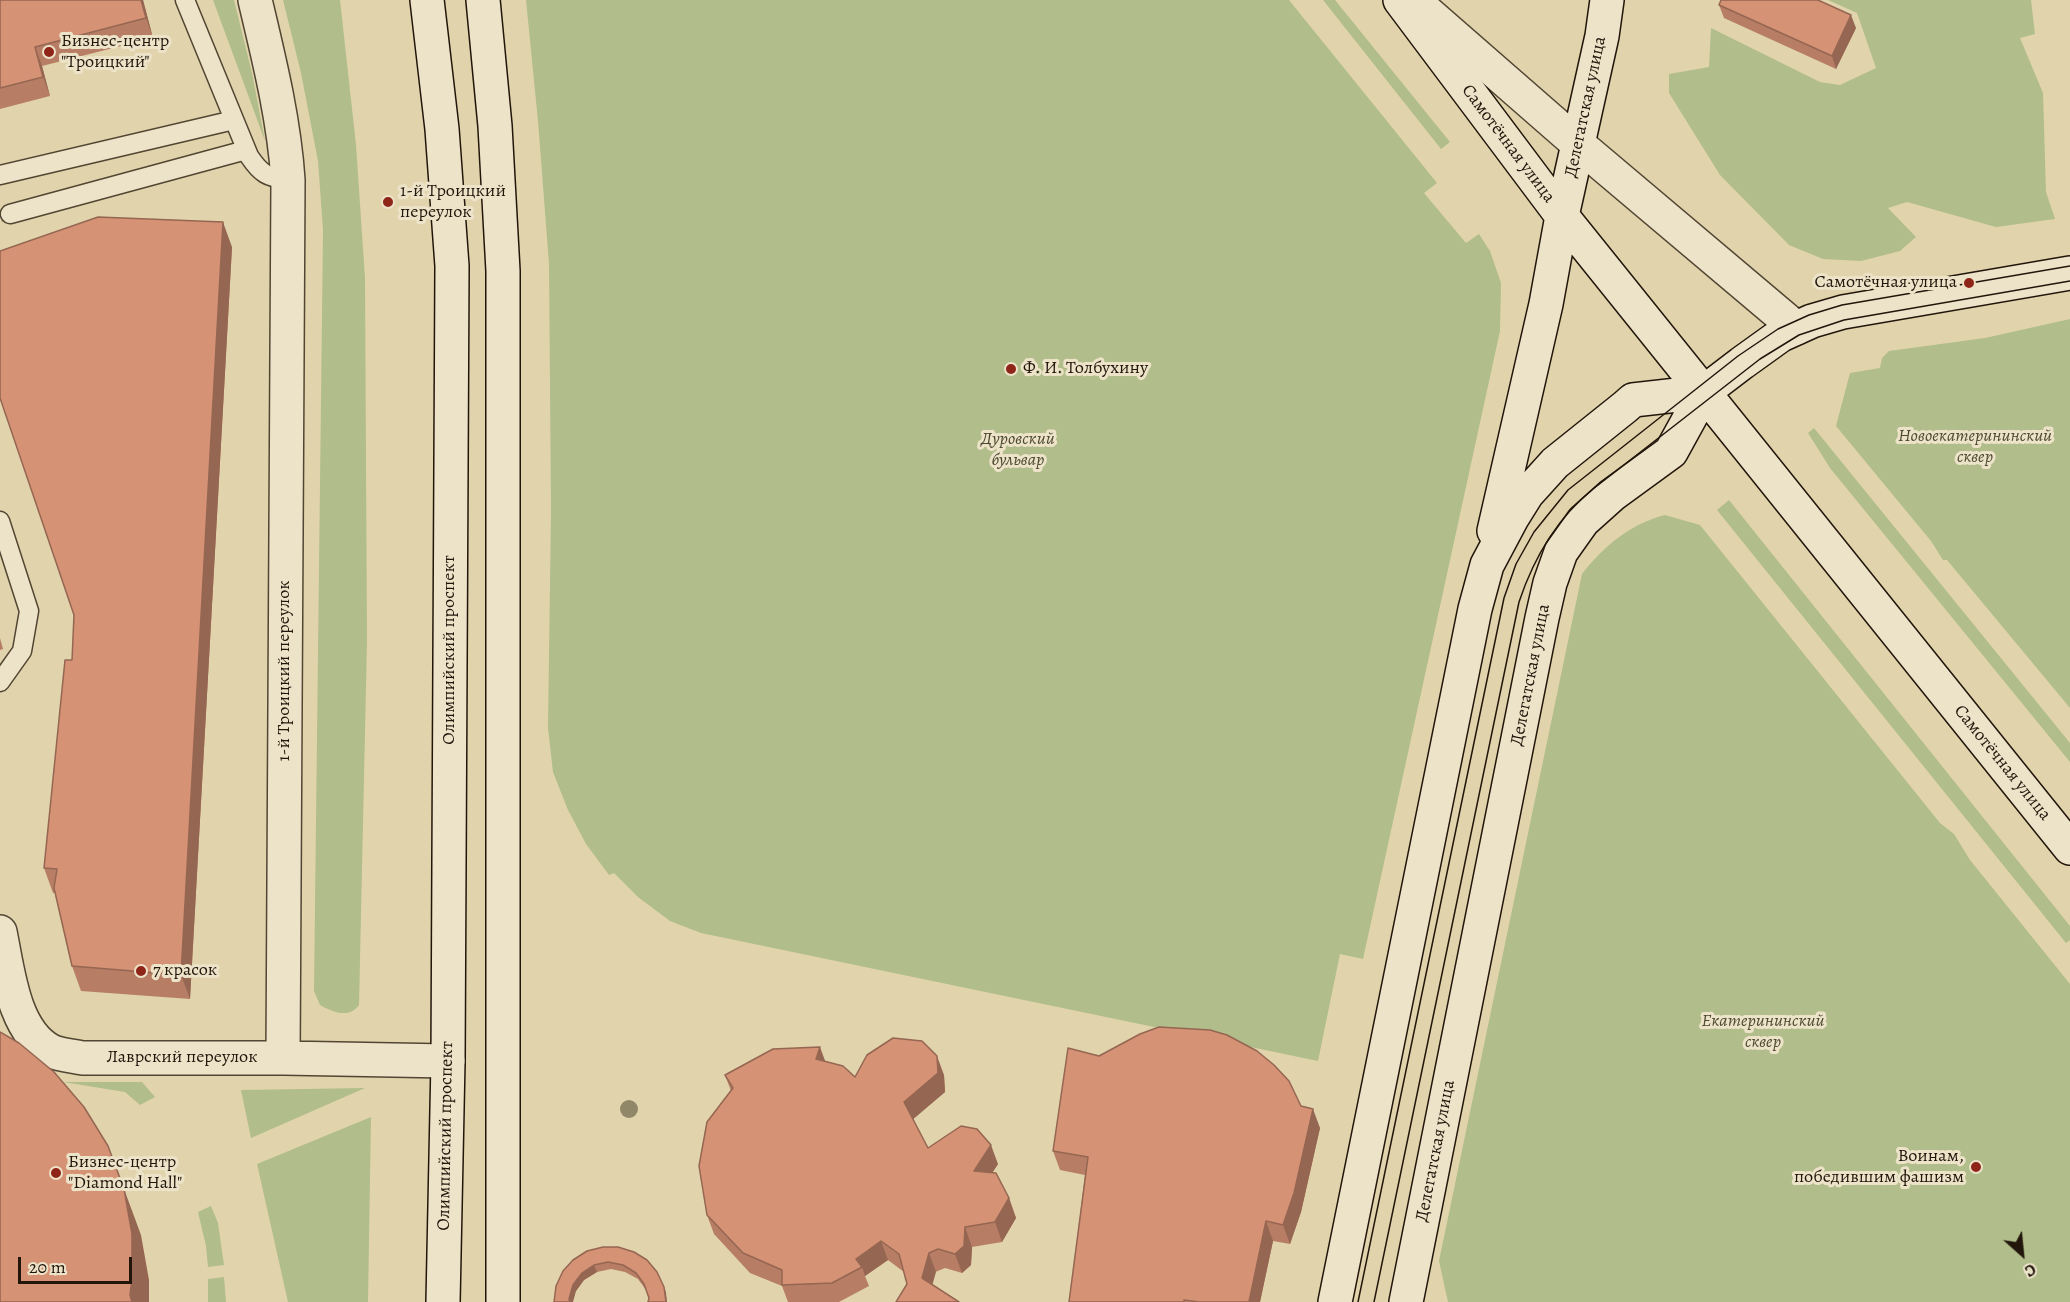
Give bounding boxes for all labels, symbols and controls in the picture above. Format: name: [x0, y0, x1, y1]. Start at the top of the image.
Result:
place label: Бизнес-центр "Троицкий": [61, 31, 169, 74]
street label: Делегатская улица: [1560, 34, 1612, 180]
marker: Бизнес-центр "Троицкий": [42, 45, 56, 59]
street label: Самотёчная улица: [1456, 81, 1560, 207]
place label: 1-й Троицкий переулок: [400, 181, 506, 224]
marker: 1-й Троицкий переулок: [381, 195, 395, 209]
place label: Самотёчная улица: [1814, 272, 1957, 294]
marker: Самотёчная улица: [1962, 276, 1976, 290]
place label: Ф. И. Толбухину: [1023, 358, 1148, 380]
marker: Ф. И. Толбухину: [1004, 362, 1018, 376]
park label: Новоекатерининский сквер: [1898, 426, 2052, 468]
park label: Дуровский бульвар: [981, 429, 1055, 472]
street label: Олимпийский проспект: [439, 555, 461, 745]
street label: 1-й Троицкий переулок: [274, 580, 296, 762]
street label: Делегатская улица: [1507, 602, 1555, 748]
street label: Самотёчная улица: [1949, 701, 2055, 825]
place label: 7 красок: [153, 960, 217, 982]
marker: 7 красок: [134, 964, 148, 978]
park label: Екатерининский сквер: [1702, 1011, 1824, 1054]
street label: Олимпийский проспект: [434, 1041, 458, 1231]
street label: Лаврский переулок: [106, 1047, 258, 1069]
street label: Делегатская улица: [1412, 1078, 1460, 1224]
place label: Воинам, победившим фашизм: [1794, 1146, 1964, 1188]
place label: Бизнес-центр "Diamond Hall": [68, 1152, 182, 1194]
marker: Воинам, победившим фашизм: [1969, 1160, 1983, 1174]
marker: Бизнес-центр "Diamond Hall": [49, 1166, 63, 1180]
north arrow: [1992, 1224, 2052, 1284]
scale bar: [21, 1245, 135, 1283]
text: 20 m: [29, 1255, 66, 1279]
text: С: [2021, 1258, 2040, 1282]

